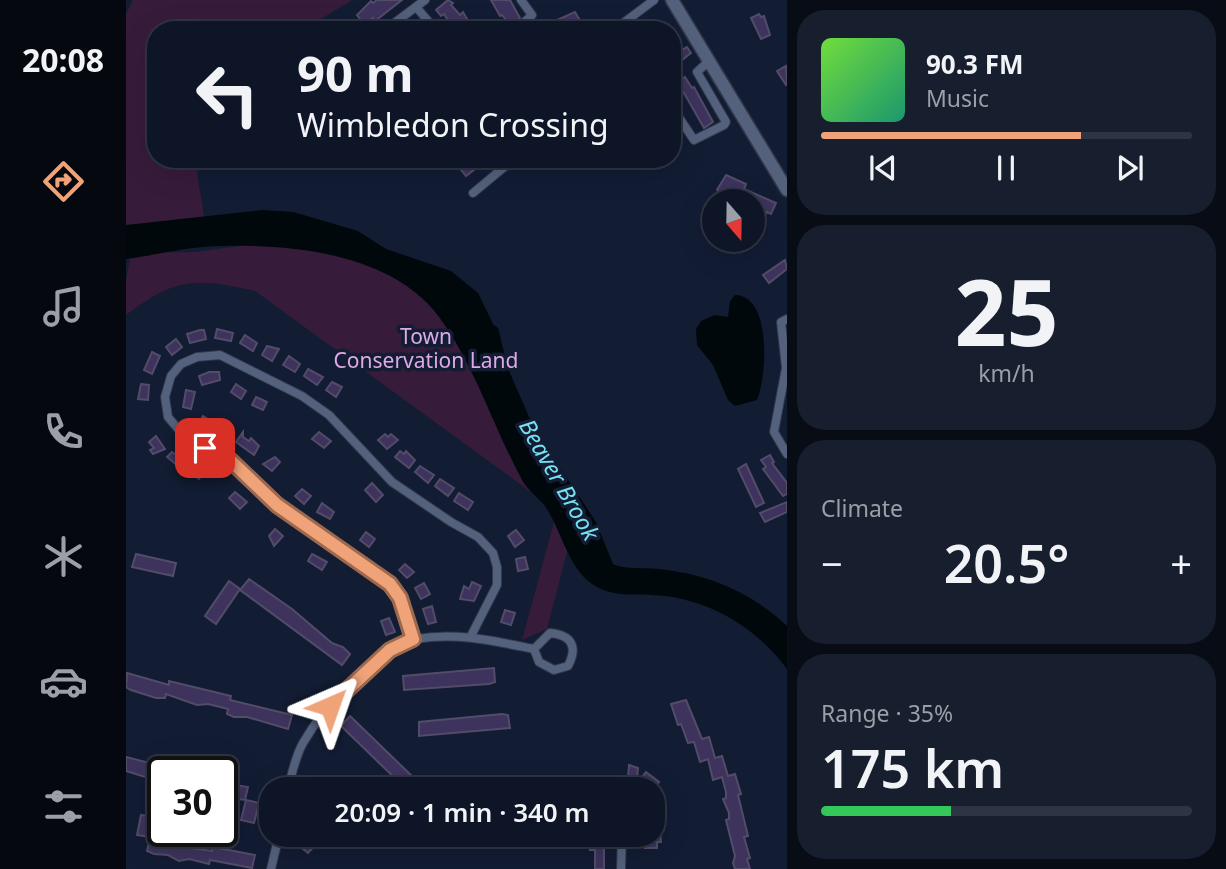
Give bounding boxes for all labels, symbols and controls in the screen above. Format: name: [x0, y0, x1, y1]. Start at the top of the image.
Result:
text: 20:08: [22, 38, 104, 81]
text: 90 m: [297, 40, 414, 106]
text: 90.3 FM: [926, 46, 1023, 82]
icon: left: [182, 49, 273, 140]
text: Music: [926, 82, 989, 114]
text: Wimbledon Crossing: [297, 103, 609, 146]
icon: previous: [864, 149, 902, 187]
icon: pause: [987, 149, 1025, 187]
icon: next: [1111, 149, 1149, 187]
icon: directions: [39, 157, 88, 206]
north arrow: [702, 189, 765, 252]
map controls: [702, 189, 765, 252]
text: 25: [954, 249, 1059, 373]
icon: music: [39, 282, 88, 331]
park label: Town Conservation Land: [334, 322, 518, 374]
text: km/h: [978, 357, 1035, 389]
icon: phone: [39, 407, 88, 456]
water label: Beaver Brook: [512, 413, 608, 548]
pin: [175, 418, 235, 478]
icon: arrive: [186, 429, 224, 467]
text: Climate: [821, 492, 903, 524]
text: 20.5°: [944, 527, 1069, 598]
icon: climate: [39, 532, 88, 581]
text: −: [821, 537, 843, 589]
text: +: [1170, 537, 1192, 589]
icon: car: [39, 657, 88, 706]
position arrow: [293, 669, 367, 743]
text: Range · 35%: [821, 697, 953, 729]
text: 175 km: [821, 732, 1004, 803]
speed limit sign: 30: [147, 756, 238, 847]
icon: filters: [39, 782, 88, 831]
text: 20:09 · 1 min · 340 m: [335, 794, 589, 830]

